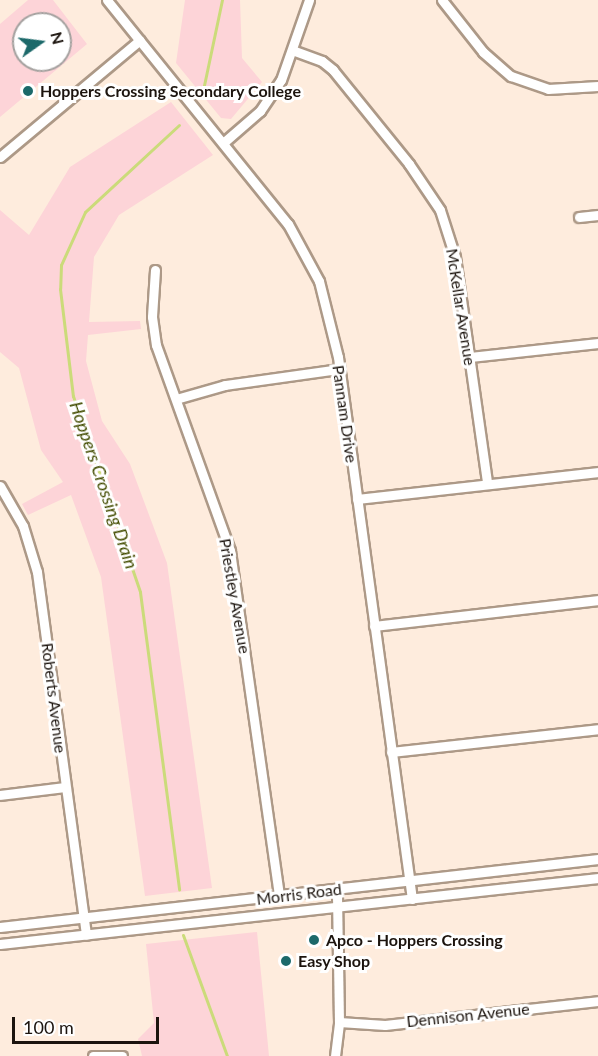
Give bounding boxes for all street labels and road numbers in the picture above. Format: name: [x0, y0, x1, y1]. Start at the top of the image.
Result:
street label: McKellar Avenue: [442, 247, 480, 367]
street label: Pannam Drive: [329, 364, 361, 464]
street label: Priestley Avenue: [215, 536, 255, 656]
street label: Roberts Avenue: [38, 641, 70, 755]
street label: Morris Road: [255, 879, 343, 909]
street label: Dennison Avenue: [405, 999, 531, 1031]

